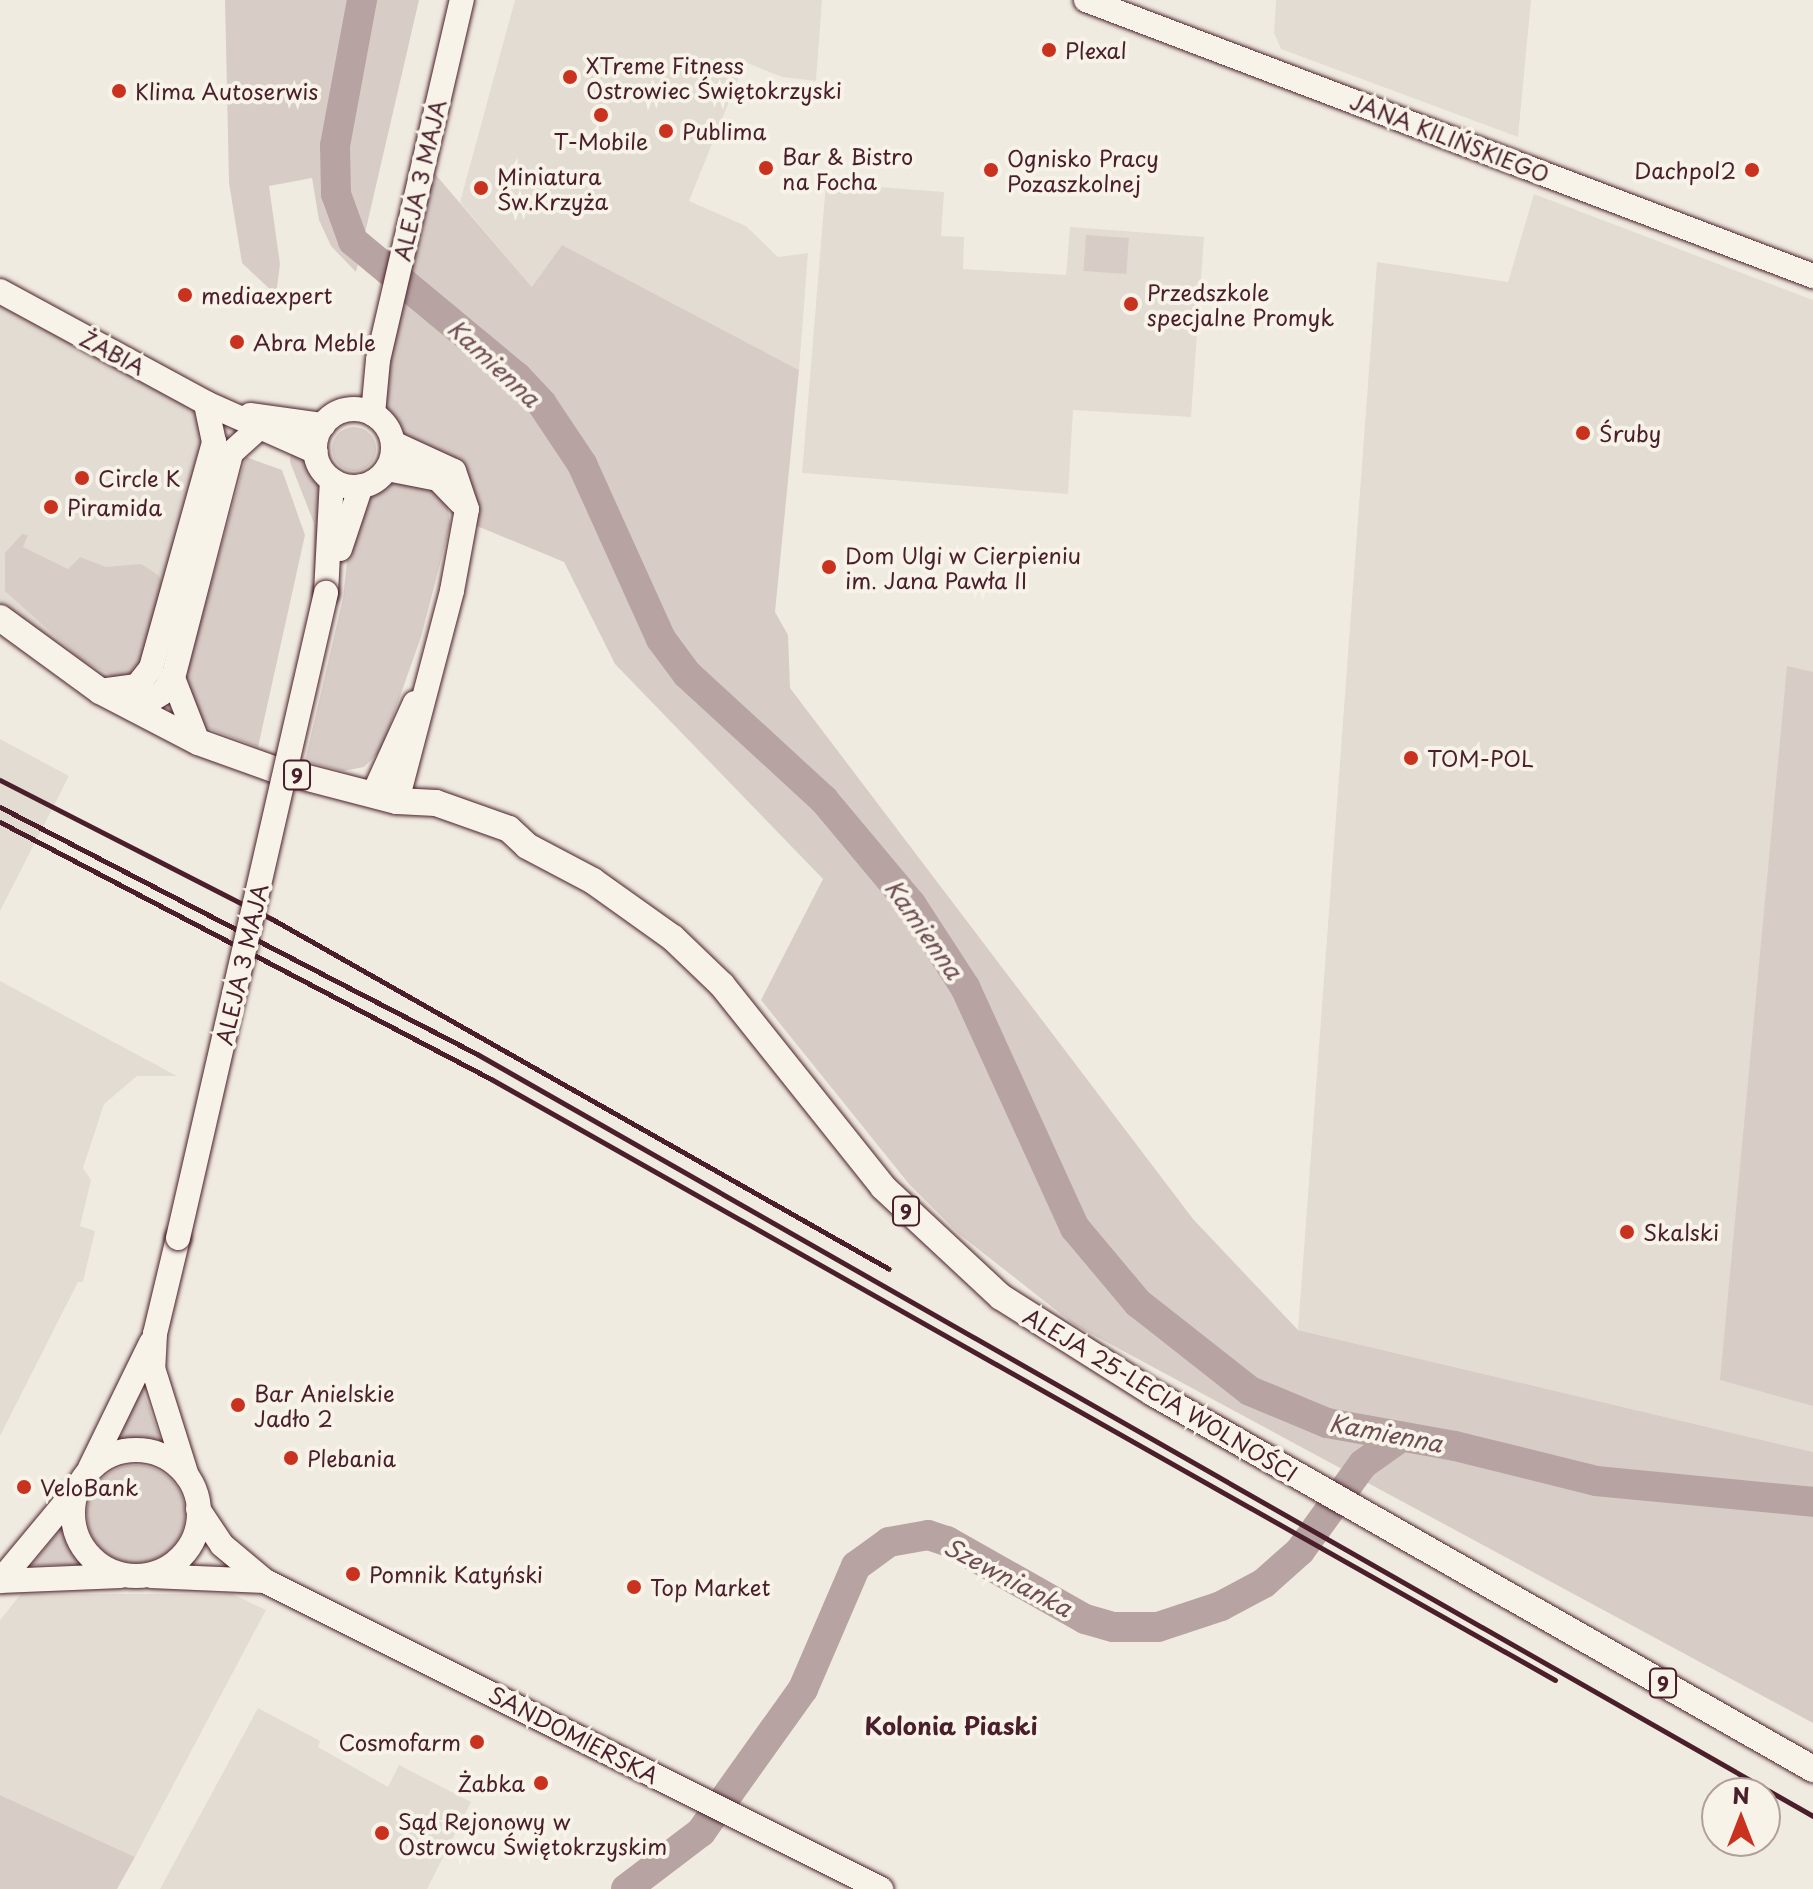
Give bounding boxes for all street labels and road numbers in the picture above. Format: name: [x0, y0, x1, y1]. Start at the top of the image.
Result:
street label: JANA KILIŃSKIEGO: [1348, 87, 1552, 187]
street label: ALEJA 3 MAJA: [387, 96, 451, 264]
street label: ŻABIA: [76, 324, 150, 380]
road number: 9: [283, 759, 311, 791]
street label: ALEJA 3 MAJA: [209, 880, 273, 1048]
road number: 9: [892, 1195, 920, 1227]
street label: ALEJA 25-LECIA WOLNOŚCI: [1019, 1301, 1303, 1487]
road number: 9: [1649, 1667, 1677, 1699]
street label: SANDOMIERSKA: [485, 1680, 663, 1788]

